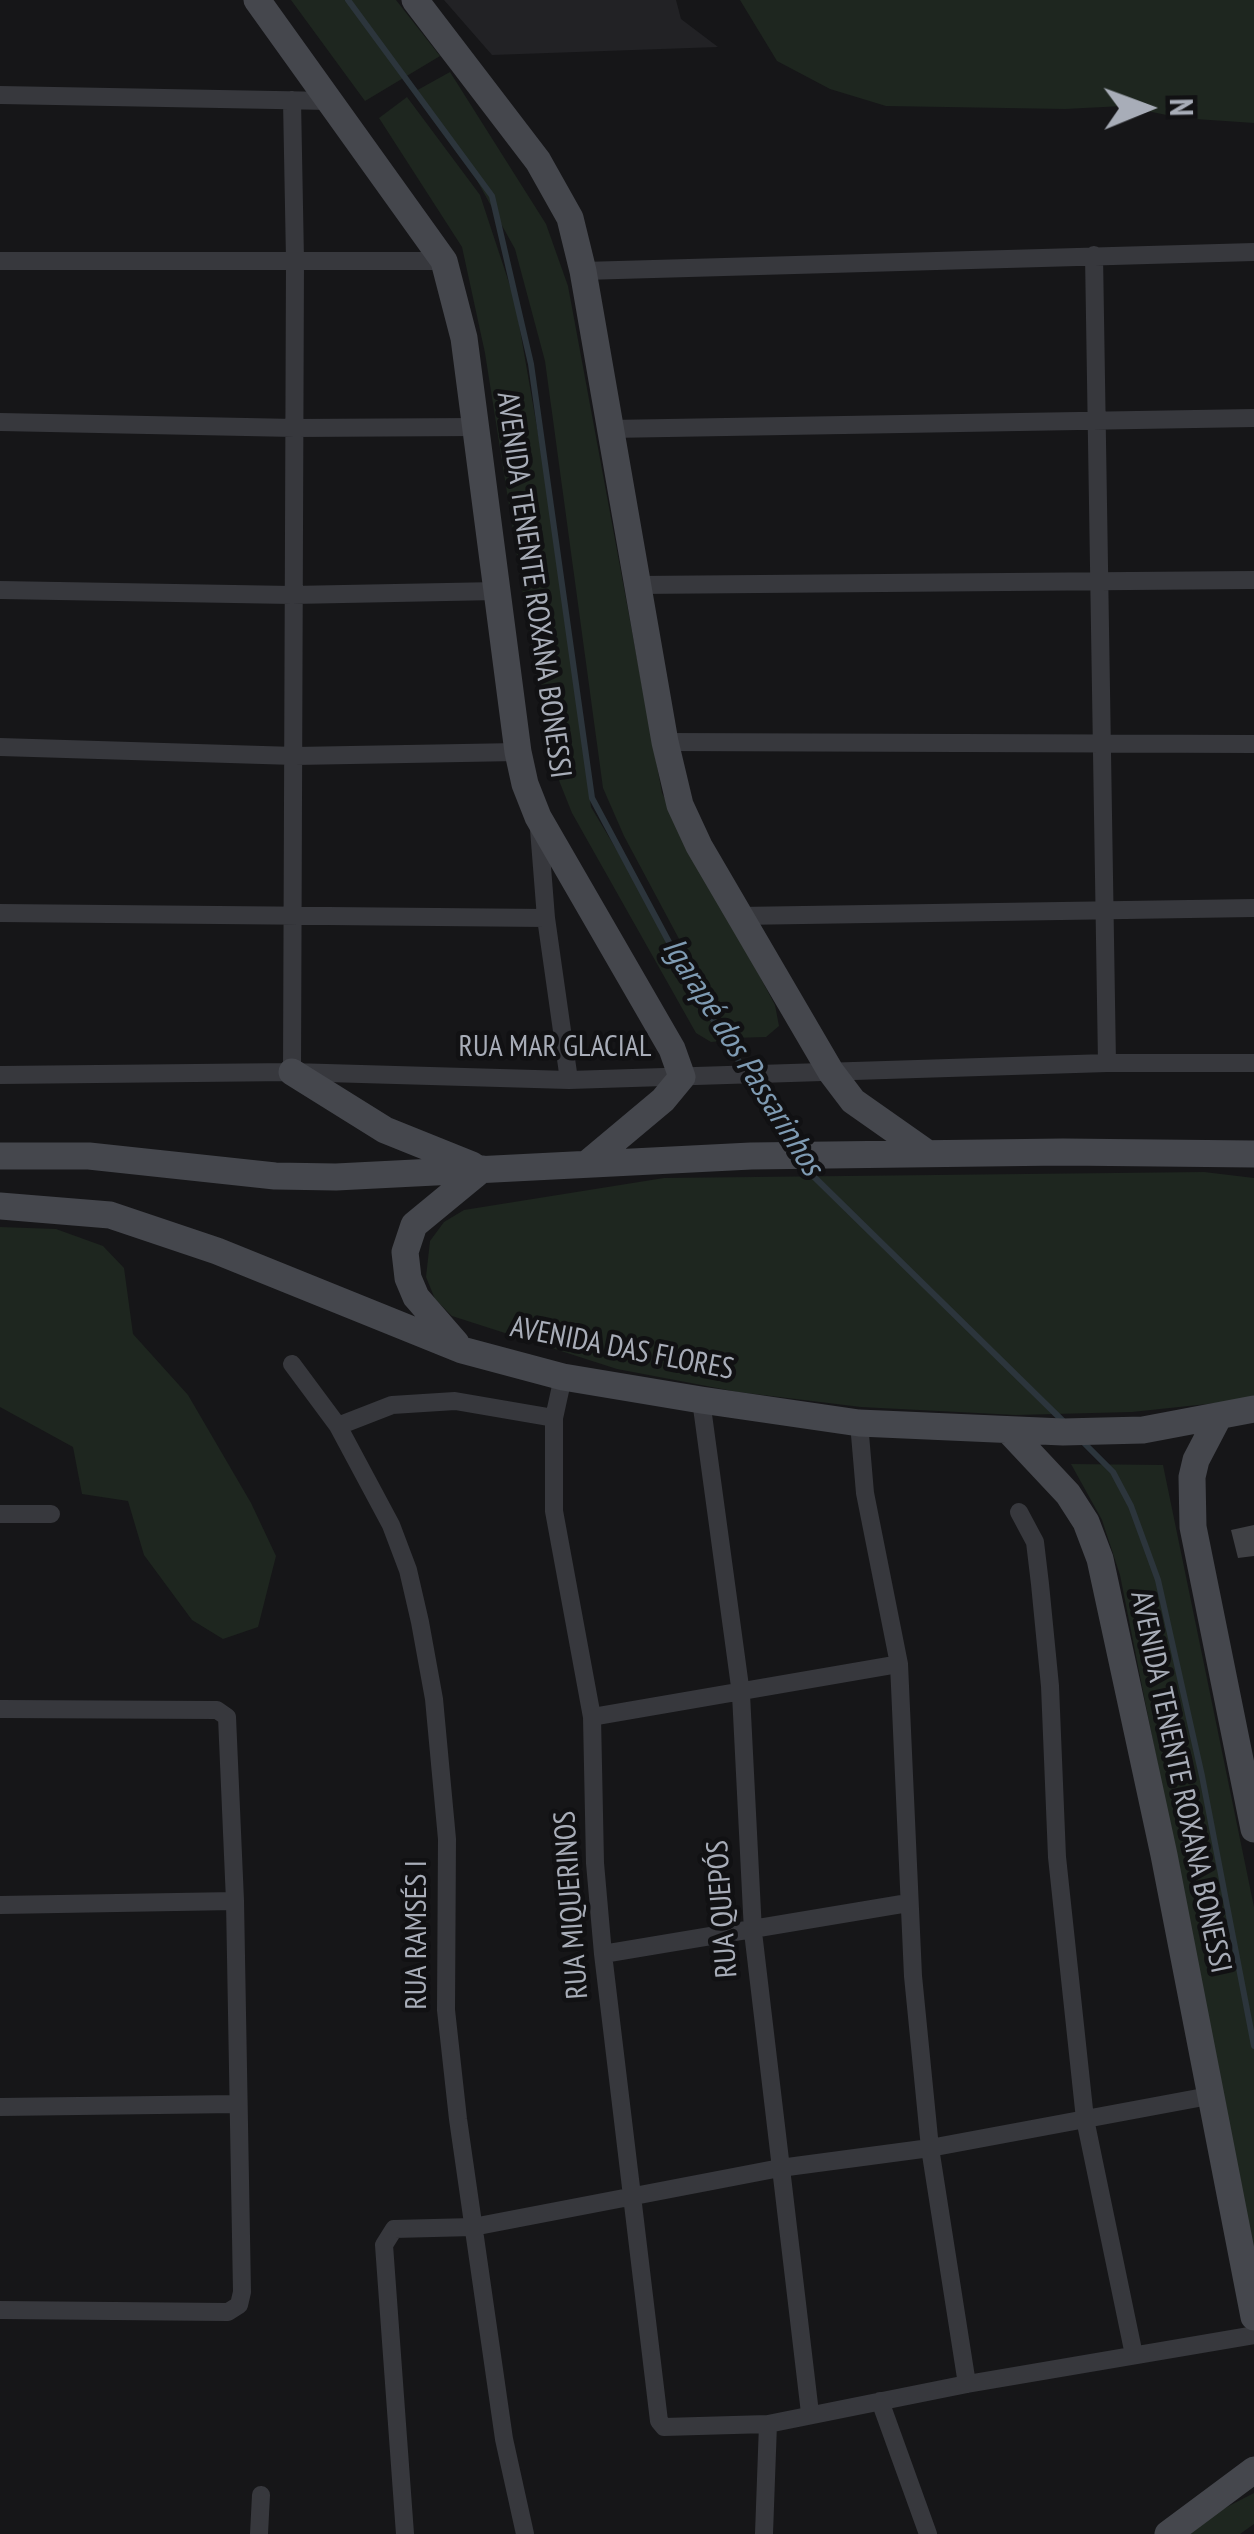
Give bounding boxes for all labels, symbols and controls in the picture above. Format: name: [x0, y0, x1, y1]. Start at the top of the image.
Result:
north arrow: [1086, 48, 1206, 168]
text: N: [1161, 98, 1204, 117]
street label: AVENIDA TENENTE ROXANA BONESSI: [488, 390, 578, 780]
water label: Igarapé dos Passarinhos: [653, 931, 831, 1183]
street label: RUA MAR GLACIAL: [459, 1029, 651, 1065]
street label: AVENIDA DAS FLORES: [507, 1310, 737, 1388]
street label: AVENIDA TENENTE ROXANA BONESSI: [1122, 1588, 1238, 1976]
street label: RUA MIQUERINOS: [547, 1810, 597, 2000]
street label: RUA QUEPÓS: [700, 1839, 746, 1979]
street label: RUA RAMSÉS I: [399, 1860, 435, 2010]

